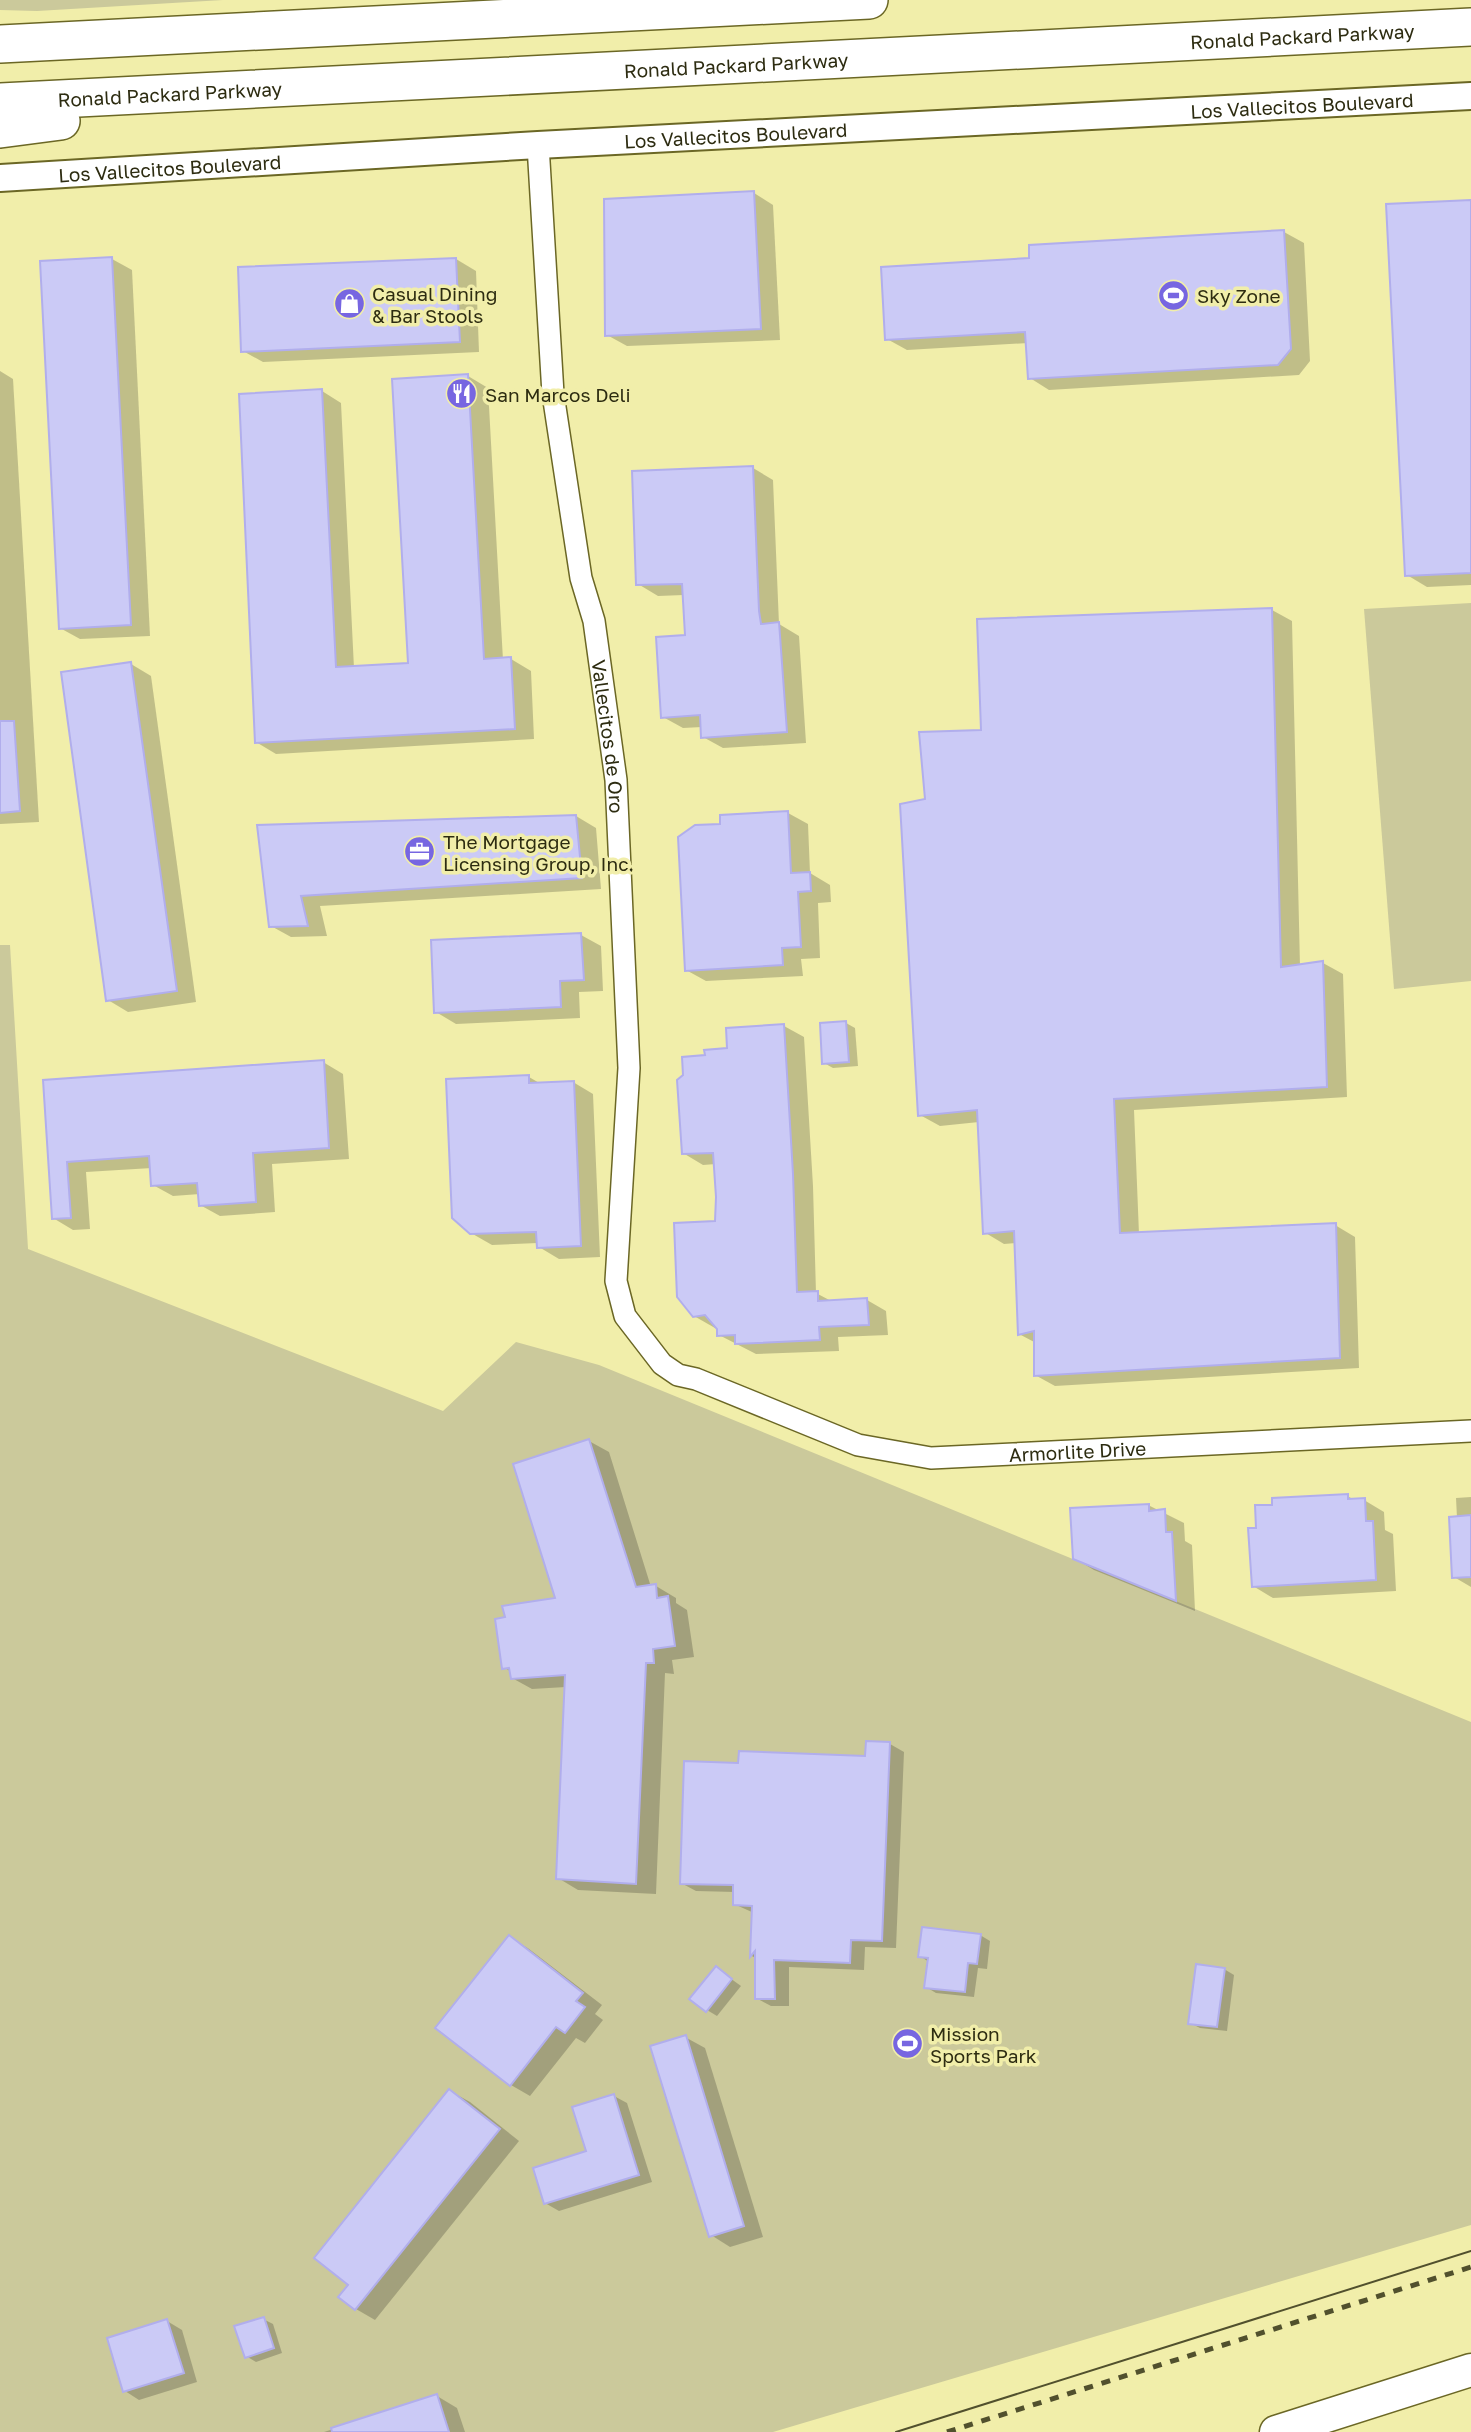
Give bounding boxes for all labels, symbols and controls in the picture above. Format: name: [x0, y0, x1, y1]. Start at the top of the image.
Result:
street label: Ronald Packard Parkway: [1190, 18, 1415, 53]
street label: Ronald Packard Parkway: [623, 47, 849, 82]
street label: Ronald Packard Parkway: [57, 76, 283, 111]
street label: Los Vallecitos Boulevard: [1190, 88, 1414, 122]
street label: Los Vallecitos Boulevard: [624, 117, 848, 152]
street label: Los Vallecitos Boulevard: [57, 149, 282, 186]
sports icon: Sky Zone: [1157, 278, 1191, 312]
place label: Casual Dining & Bar Stools: [372, 282, 497, 327]
place label: Sky Zone: [1197, 284, 1281, 307]
shop icon: Casual Dining & Bar Stools: [332, 287, 366, 321]
restaurant icon: San Marcos Deli: [445, 377, 479, 411]
place label: San Marcos Deli: [485, 383, 631, 406]
street label: Vallecitos de Oro: [588, 658, 629, 814]
place label: The Mortgage Licensing Group, Inc.: [443, 830, 634, 875]
office icon: The Mortgage Licensing Group, Inc.: [403, 835, 437, 869]
street label: Armorlite Drive: [1008, 1436, 1147, 1466]
place label: Mission Sports Park: [930, 2022, 1037, 2067]
sports icon: Mission Sports Park: [890, 2027, 924, 2061]

